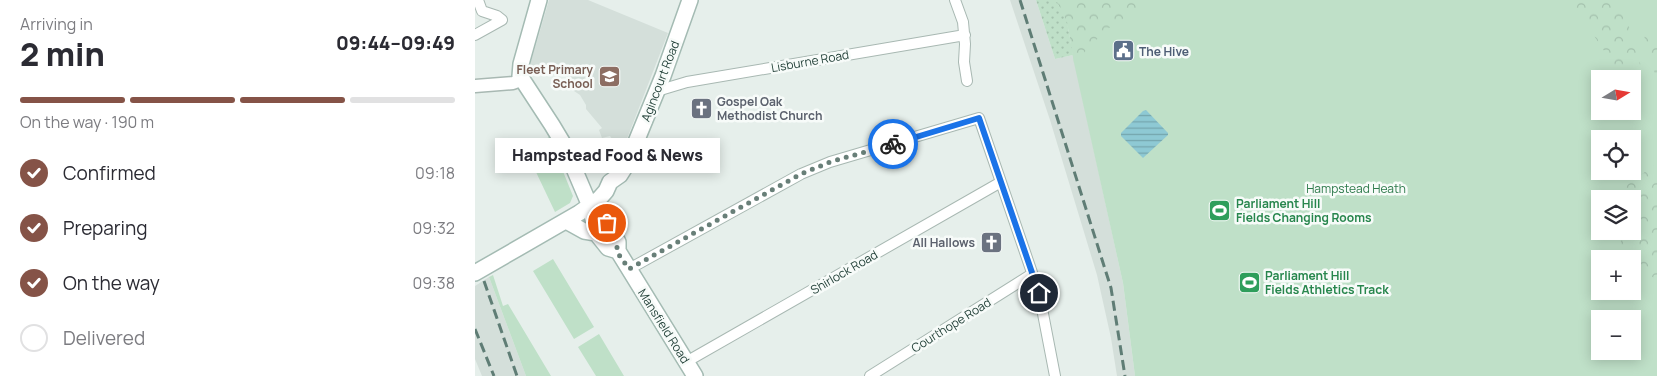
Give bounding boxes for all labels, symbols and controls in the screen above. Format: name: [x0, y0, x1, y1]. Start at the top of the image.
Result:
text: Arriving in: [20, 13, 93, 35]
text: 09:44–09:49: [336, 30, 455, 56]
text: 2 min: [20, 32, 105, 76]
street label: Agincourt Road: [637, 38, 683, 124]
public building icon: The Hive: [1111, 39, 1135, 63]
place label: The Hive: [1139, 43, 1189, 60]
street label: Lisburne Road: [770, 46, 850, 76]
place label: Fleet Primary School: [516, 61, 593, 92]
school or university icon: Fleet Primary School: [597, 64, 621, 88]
north arrow: [1591, 70, 1641, 120]
map controls: [1591, 70, 1641, 360]
place label: Gospel Oak Methodist Church: [717, 93, 822, 124]
church icon: Gospel Oak Methodist Church: [689, 96, 713, 120]
text: On the way · 190 m: [20, 111, 154, 133]
courier: [868, 119, 918, 169]
icon: bike: [879, 130, 907, 158]
button: locate: [1591, 130, 1641, 180]
callout: Hampstead Food & News: [494, 138, 719, 173]
text: Hampstead Food & News: [512, 144, 703, 166]
icon: check: [20, 159, 48, 187]
text: Confirmed: [63, 160, 156, 186]
text: 09:18: [415, 162, 455, 184]
park label: Hampstead Heath: [1306, 180, 1406, 197]
button: layers: [1591, 190, 1641, 240]
place label: Parliament Hill Fields Changing Rooms: [1236, 195, 1372, 226]
sports icon: Parliament Hill Fields Changing Rooms: [1208, 198, 1232, 222]
pin: [586, 202, 628, 244]
icon: bag: [593, 209, 621, 237]
icon: check: [20, 214, 48, 242]
text: Preparing: [63, 215, 148, 241]
text: 09:32: [413, 217, 455, 239]
church icon: All Hallows: [979, 230, 1003, 254]
place label: All Hallows: [912, 234, 975, 251]
street label: Shirlock Road: [807, 246, 881, 298]
button: +: [1591, 250, 1641, 300]
place label: Parliament Hill Fields Athletics Track: [1265, 267, 1389, 298]
icon: check: [20, 269, 48, 297]
text: On the way: [63, 270, 160, 296]
sports icon: Parliament Hill Fields Athletics Track: [1237, 270, 1261, 294]
text: 09:38: [412, 272, 455, 294]
pin: [1018, 272, 1060, 314]
icon: home: [1025, 279, 1053, 307]
street label: Mansfield Road: [634, 285, 694, 367]
street label: Courthope Road: [908, 294, 994, 356]
button: −: [1591, 310, 1641, 360]
text: Delivered: [63, 325, 145, 351]

